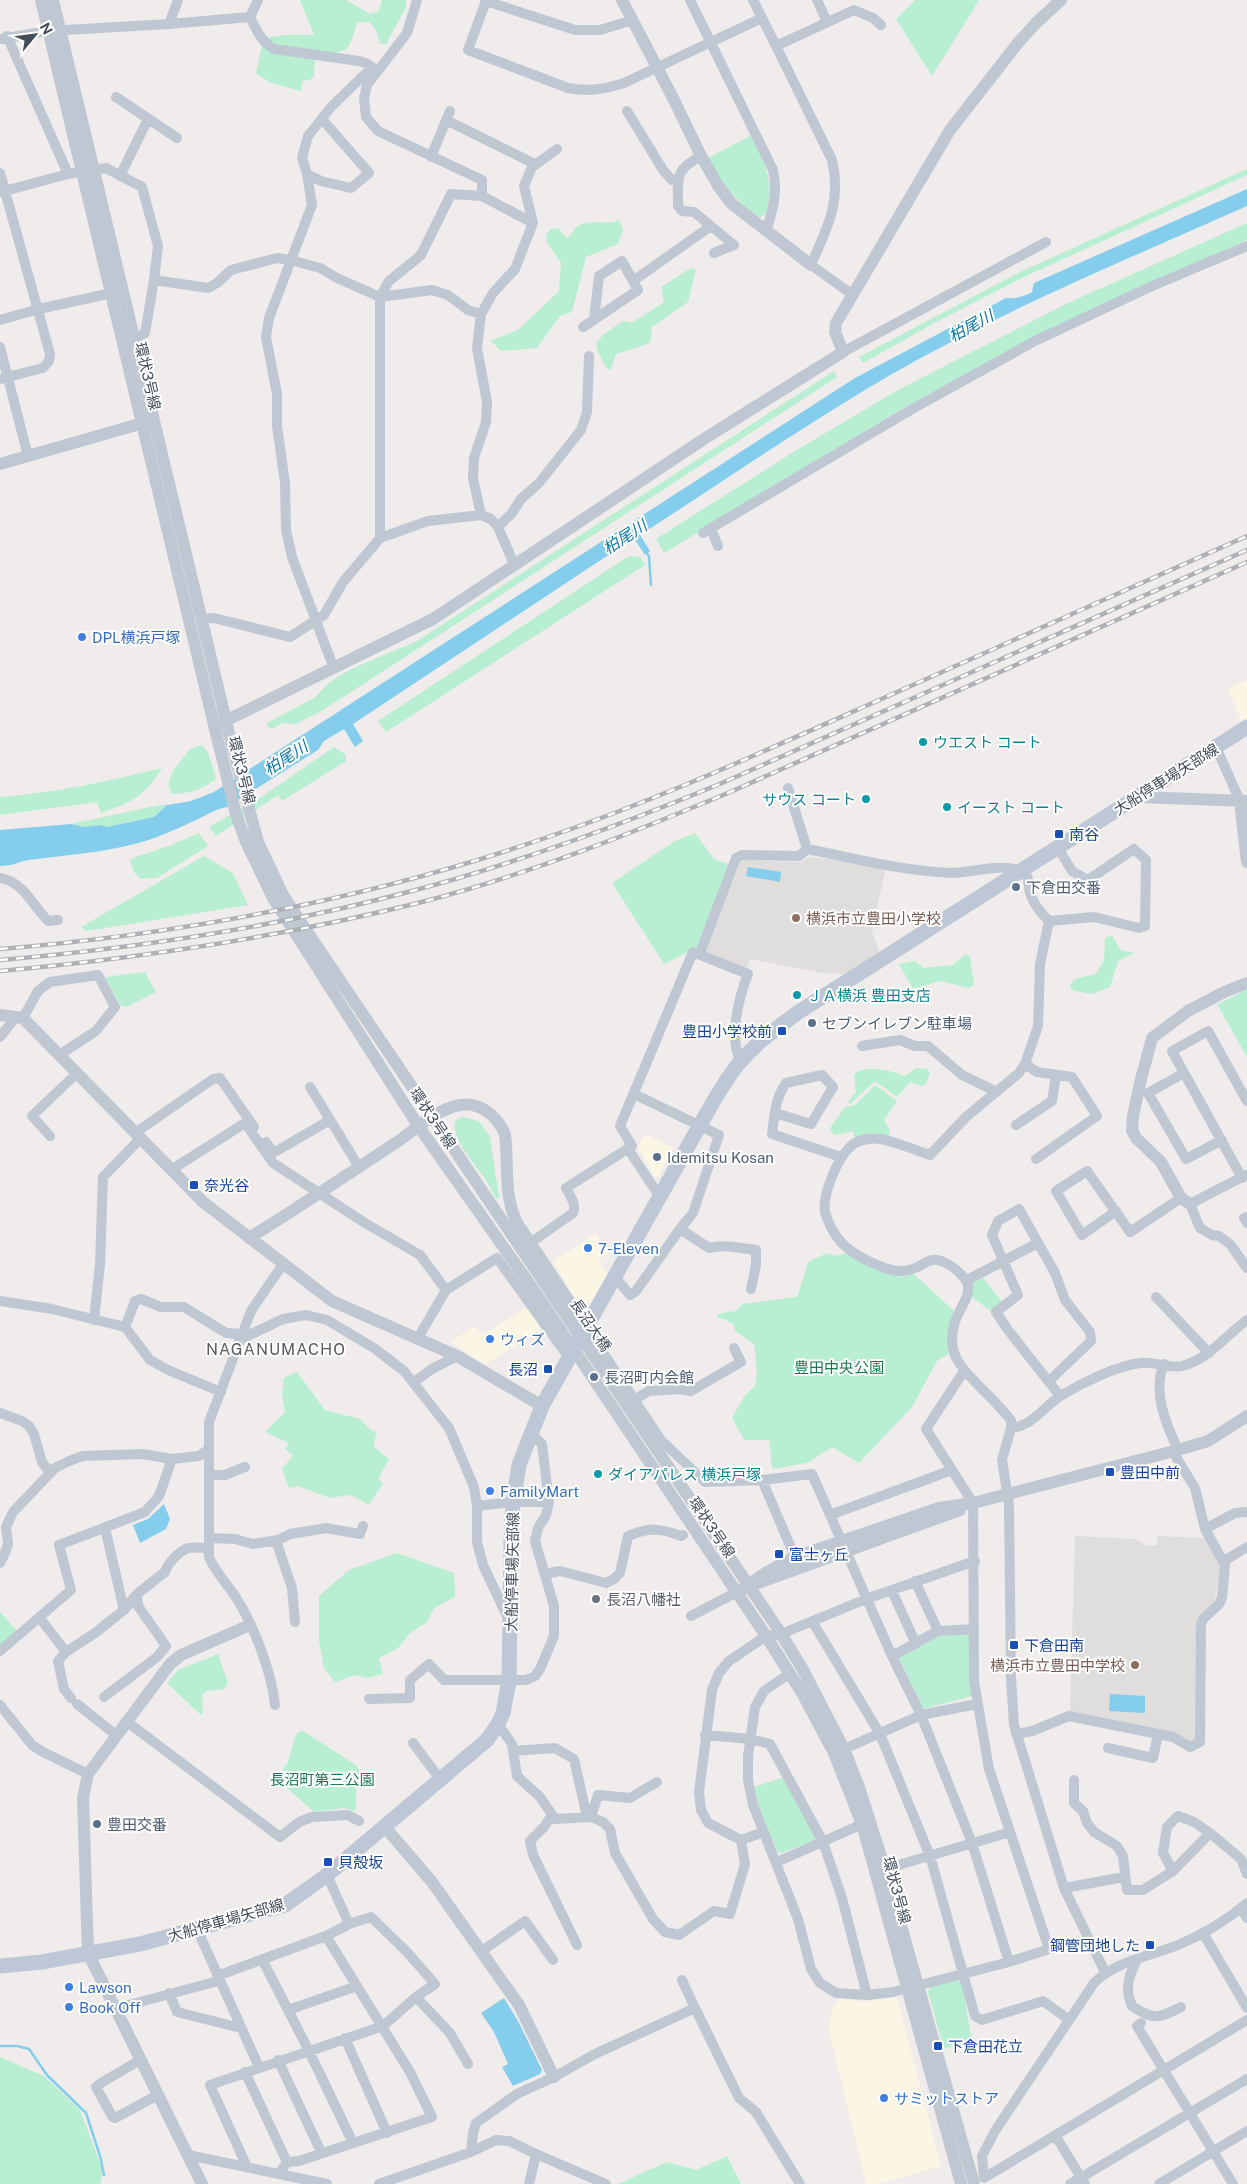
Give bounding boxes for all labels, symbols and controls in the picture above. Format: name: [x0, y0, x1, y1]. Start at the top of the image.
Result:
north arrow: [10, 10, 60, 60]
text: N: [37, 20, 56, 37]
water label: 柏尾川: [945, 305, 998, 346]
street label: 環状3号線: [132, 340, 164, 412]
water label: 柏尾川: [600, 515, 652, 558]
place label: DPL横浜戸塚: [92, 629, 181, 646]
marker: DPL横浜戸塚: [76, 631, 88, 643]
street label: 環状3号線: [225, 734, 259, 806]
place label: ウエスト コート: [933, 734, 1042, 751]
water label: 柏尾川: [261, 736, 313, 779]
marker: ウエスト コート: [917, 736, 929, 748]
street label: 大船停車場矢部線: [1111, 740, 1221, 818]
place label: サウス コート: [762, 791, 856, 808]
marker: サウス コート: [860, 793, 872, 805]
place label: イースト コート: [957, 799, 1065, 816]
marker: イースト コート: [941, 801, 953, 813]
place label: 南谷: [1069, 826, 1099, 843]
marker: 南谷: [1053, 828, 1065, 840]
place label: 下倉田交番: [1026, 879, 1101, 896]
marker: 下倉田交番: [1010, 881, 1022, 893]
place label: 横浜市立豊田小学校: [806, 910, 941, 927]
marker: 横浜市立豊田小学校: [790, 912, 802, 924]
place label: ＪＡ横浜 豊田支店: [807, 987, 931, 1004]
marker: ＪＡ横浜 豊田支店: [791, 989, 803, 1001]
place label: セブンイレブン駐車場: [822, 1015, 972, 1032]
marker: セブンイレブン駐車場: [806, 1017, 818, 1029]
place label: 豊田小学校前: [682, 1023, 772, 1040]
marker: 豊田小学校前: [776, 1025, 788, 1037]
street label: 環状3号線: [407, 1084, 459, 1152]
place label: Idemitsu Kosan: [667, 1149, 774, 1166]
marker: Idemitsu Kosan: [651, 1151, 663, 1163]
place label: 奈光谷: [204, 1177, 249, 1194]
marker: 奈光谷: [188, 1179, 200, 1191]
place label: 7-Eleven: [598, 1240, 659, 1257]
marker: 7-Eleven: [582, 1242, 594, 1254]
street label: 長沼大橋: [567, 1295, 615, 1355]
place label: ウィズ: [500, 1331, 545, 1348]
marker: ウィズ: [484, 1333, 496, 1345]
district label: NAGANUMACHO: [206, 1340, 346, 1359]
park label: 豊田中央公園: [794, 1359, 884, 1376]
place label: 長沼: [508, 1361, 538, 1378]
marker: 長沼: [542, 1363, 554, 1375]
place label: 長沼町内会館: [604, 1369, 694, 1386]
marker: 長沼町内会館: [588, 1371, 600, 1383]
place label: 豊田中前: [1120, 1464, 1180, 1481]
place label: ダイアパレス 横浜戸塚: [608, 1466, 761, 1483]
marker: 豊田中前: [1104, 1466, 1116, 1478]
marker: ダイアパレス 横浜戸塚: [592, 1468, 604, 1480]
place label: FamilyMart: [500, 1483, 579, 1500]
marker: FamilyMart: [484, 1485, 496, 1497]
street label: 環状3号線: [686, 1493, 738, 1561]
street label: 大船停車場矢部線: [502, 1512, 522, 1632]
place label: 富士ヶ丘: [789, 1546, 849, 1563]
marker: 富士ヶ丘: [773, 1548, 785, 1560]
place label: 長沼八幡社: [606, 1591, 681, 1608]
marker: 長沼八幡社: [590, 1593, 602, 1605]
place label: 下倉田南: [1024, 1637, 1084, 1654]
marker: 下倉田南: [1008, 1639, 1020, 1651]
place label: 横浜市立豊田中学校: [990, 1657, 1125, 1674]
marker: 横浜市立豊田中学校: [1129, 1659, 1141, 1671]
park label: 長沼町第三公園: [269, 1771, 375, 1788]
place label: 豊田交番: [107, 1816, 167, 1833]
marker: 豊田交番: [91, 1818, 103, 1830]
place label: 貝殻坂: [338, 1854, 383, 1871]
street label: 環状3号線: [880, 1854, 914, 1926]
marker: 貝殻坂: [322, 1856, 334, 1868]
street label: 大船停車場矢部線: [166, 1895, 286, 1945]
place label: 鋼管団地した: [1050, 1937, 1140, 1954]
marker: 鋼管団地した: [1144, 1939, 1156, 1951]
place label: Lawson: [79, 1979, 132, 1996]
marker: Lawson: [63, 1981, 75, 1993]
place label: Book Off: [79, 1999, 141, 2016]
marker: Book Off: [63, 2001, 75, 2013]
place label: 下倉田花立: [948, 2038, 1023, 2055]
marker: 下倉田花立: [932, 2040, 944, 2052]
place label: サミットストア: [894, 2090, 999, 2107]
marker: サミットストア: [878, 2092, 890, 2104]

